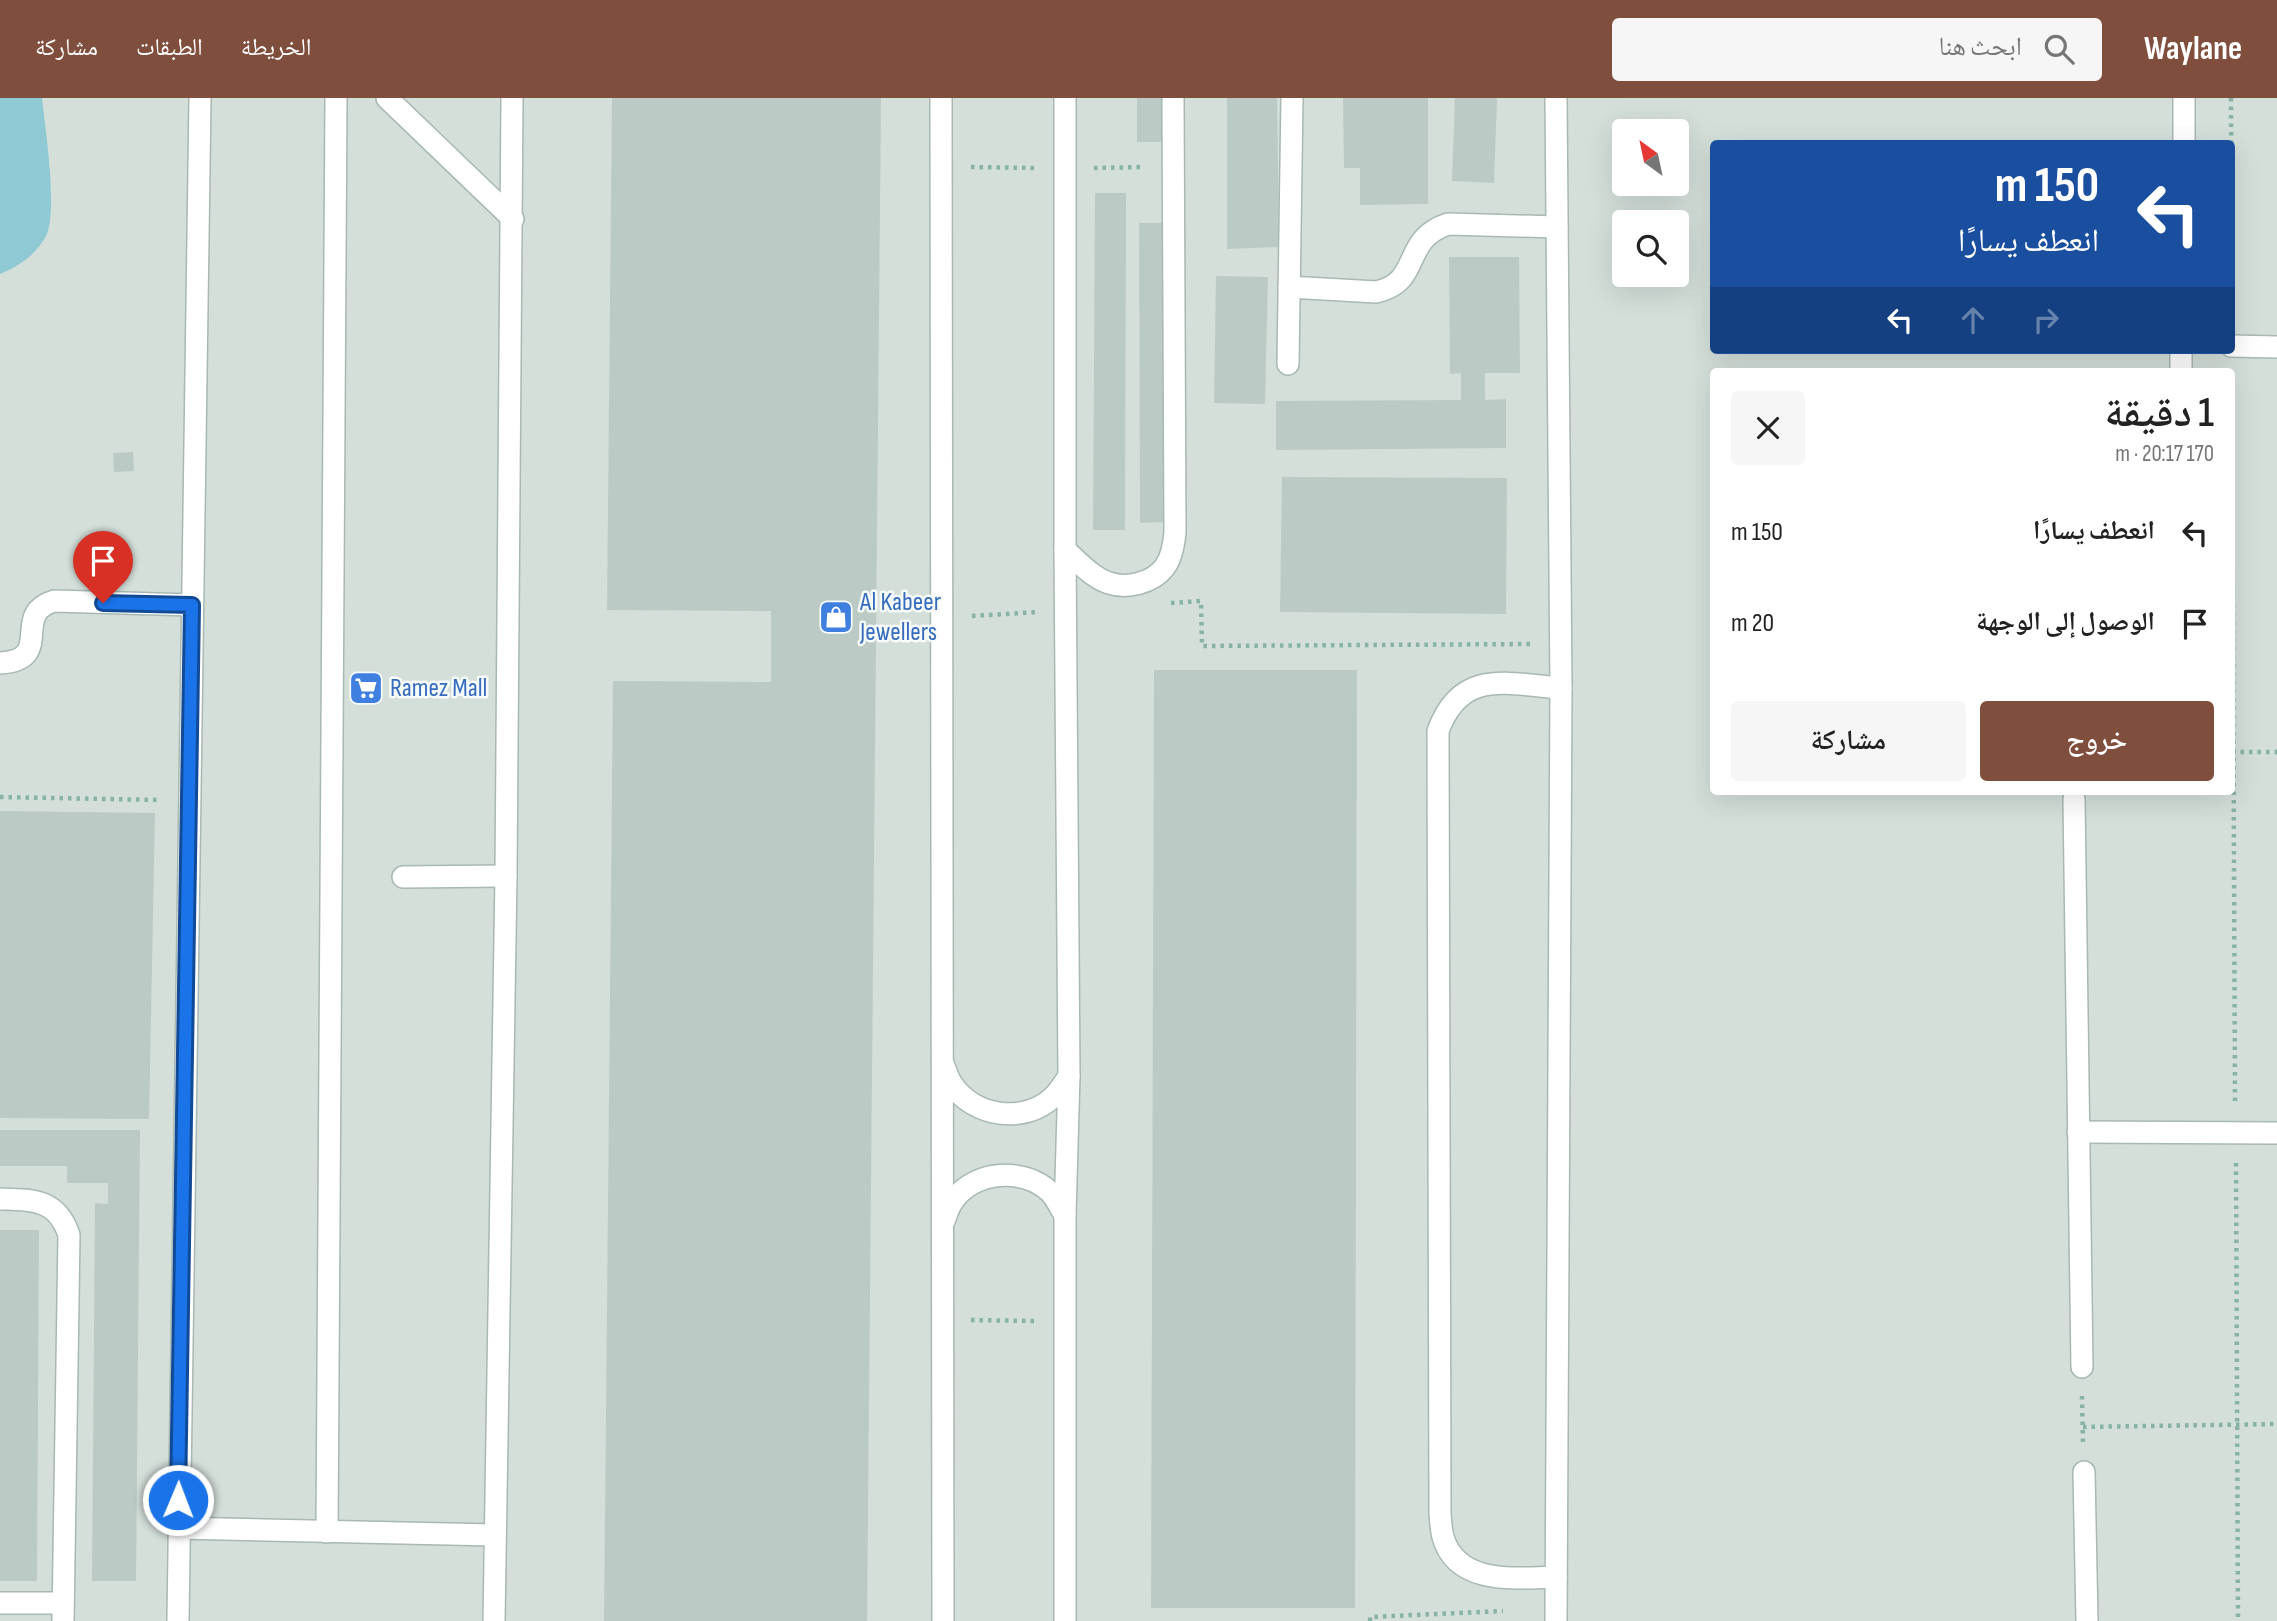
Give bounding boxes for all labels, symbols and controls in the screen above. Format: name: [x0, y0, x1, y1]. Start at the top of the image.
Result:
search box: [1612, 18, 2102, 81]
text: Waylane: [2144, 29, 2242, 69]
icon: search: [2040, 30, 2078, 68]
text: ابحث هنا: [1939, 32, 2022, 63]
text: مشاركة: [35, 33, 98, 62]
text: الطبقات: [136, 33, 203, 62]
text: الخريطة: [241, 33, 311, 62]
north arrow: [1612, 119, 1689, 196]
map controls: [1612, 119, 1689, 287]
text: 150 m: [1995, 157, 2099, 216]
icon: left: [2123, 168, 2214, 259]
button: search: [1612, 210, 1689, 287]
text: انعطف يسارًا: [1958, 222, 2099, 261]
icon: left: [1881, 301, 1919, 339]
icon: ahead: [1954, 301, 1992, 339]
icon: right: [2027, 301, 2065, 339]
text: 1 دقيقة: [2104, 388, 2214, 439]
button: close: [1731, 391, 1805, 465]
text: 170 m · 20:17: [2115, 440, 2214, 468]
icon: left: [2176, 514, 2214, 552]
text: انعطف يسارًا: [2033, 516, 2155, 547]
text: 150 m: [1731, 517, 1783, 548]
pin: [73, 531, 133, 603]
icon: arrive: [84, 542, 122, 580]
place label: Al Kabeer Jewellers: [859, 587, 942, 648]
shop icon: Al Kabeer Jewellers: [817, 598, 855, 636]
icon: arrive: [2176, 605, 2214, 643]
text: الوصول إلى الوجهة: [1976, 607, 2155, 638]
text: 20 m: [1731, 608, 1774, 639]
supermarket icon: Ramez Mall: [347, 669, 385, 707]
place label: Ramez Mall: [390, 673, 487, 704]
button: مشاركة: [1731, 701, 1966, 781]
button: خروج: [1980, 701, 2214, 781]
position arrow: [141, 1463, 215, 1537]

